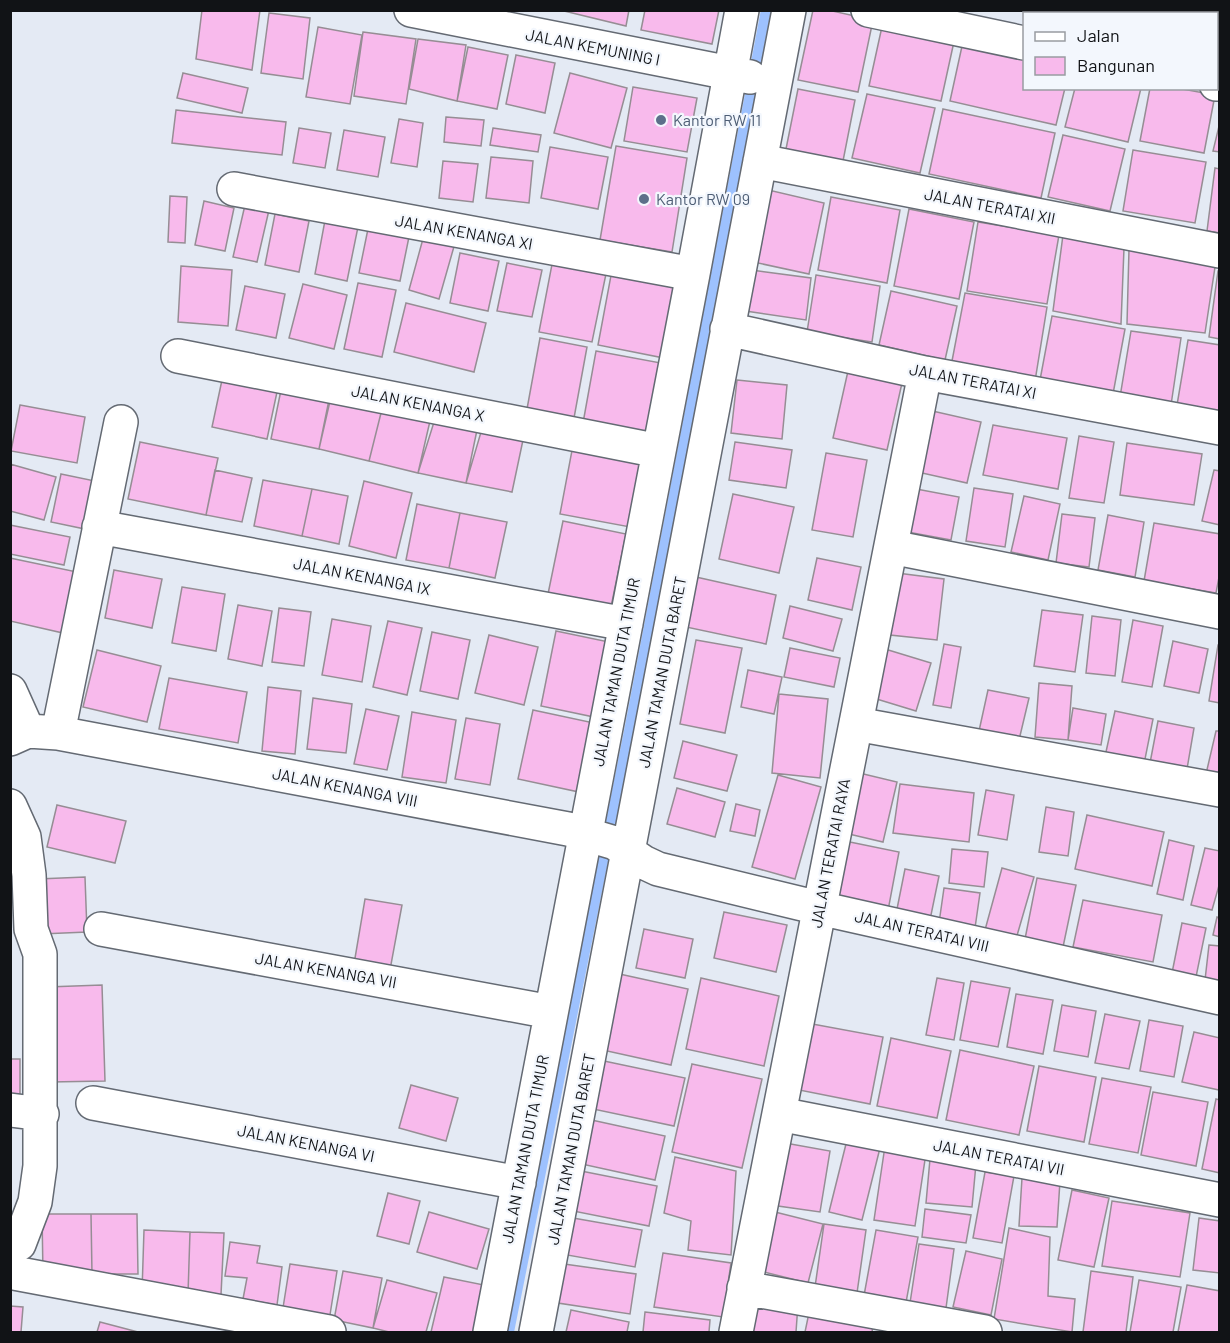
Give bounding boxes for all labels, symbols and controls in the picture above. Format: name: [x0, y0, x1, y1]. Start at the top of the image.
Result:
legend: [1023, 12, 1218, 90]
street label: JALAN KEMUNING I: [524, 24, 662, 69]
text: Jalan: [1077, 24, 1120, 46]
text: Bangunan: [1077, 54, 1155, 76]
place label: Kantor RW 11: [673, 110, 761, 129]
marker: Kantor RW 11: [654, 113, 668, 127]
street label: JALAN TERATAI XII: [923, 183, 1057, 228]
place label: Kantor RW 09: [656, 189, 750, 208]
marker: Kantor RW 09: [637, 192, 651, 206]
street label: JALAN KENANGA XI: [394, 210, 534, 253]
street label: JALAN TERATAI XI: [908, 359, 1038, 402]
street label: JALAN KENANGA X: [350, 380, 486, 425]
street label: JALAN KENANGA IX: [292, 553, 432, 598]
street label: JALAN TAMAN DUTA BARET: [634, 575, 689, 769]
street label: JALAN TAMAN DUTA TIMUR: [588, 576, 643, 768]
street label: JALAN KENANGA VIII: [271, 763, 419, 810]
street label: JALAN TERATAI RAYA: [806, 776, 853, 929]
street label: JALAN TERATAI VIII: [853, 906, 991, 955]
street label: JALAN KENANGA VII: [254, 948, 398, 991]
street label: JALAN TAMAN DUTA BARET: [543, 1052, 598, 1246]
street label: JALAN TAMAN DUTA TIMUR: [497, 1053, 552, 1245]
street label: JALAN KENANGA VI: [236, 1120, 376, 1165]
street label: JALAN TERATAI VII: [932, 1134, 1066, 1179]

